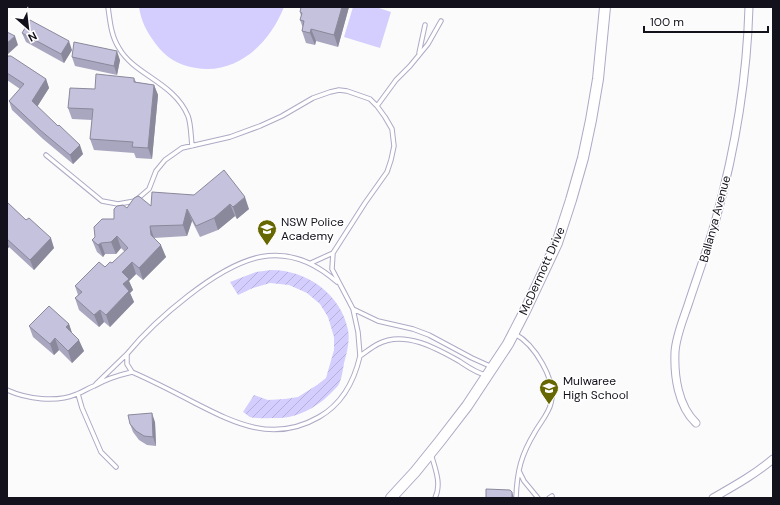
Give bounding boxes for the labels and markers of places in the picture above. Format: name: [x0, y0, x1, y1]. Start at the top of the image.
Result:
place label: NSW Police Academy: [281, 214, 344, 244]
school or university icon: NSW Police Academy: [256, 218, 278, 246]
place label: Mulwaree High School: [563, 373, 628, 403]
school or university icon: Mulwaree High School: [538, 377, 560, 405]

